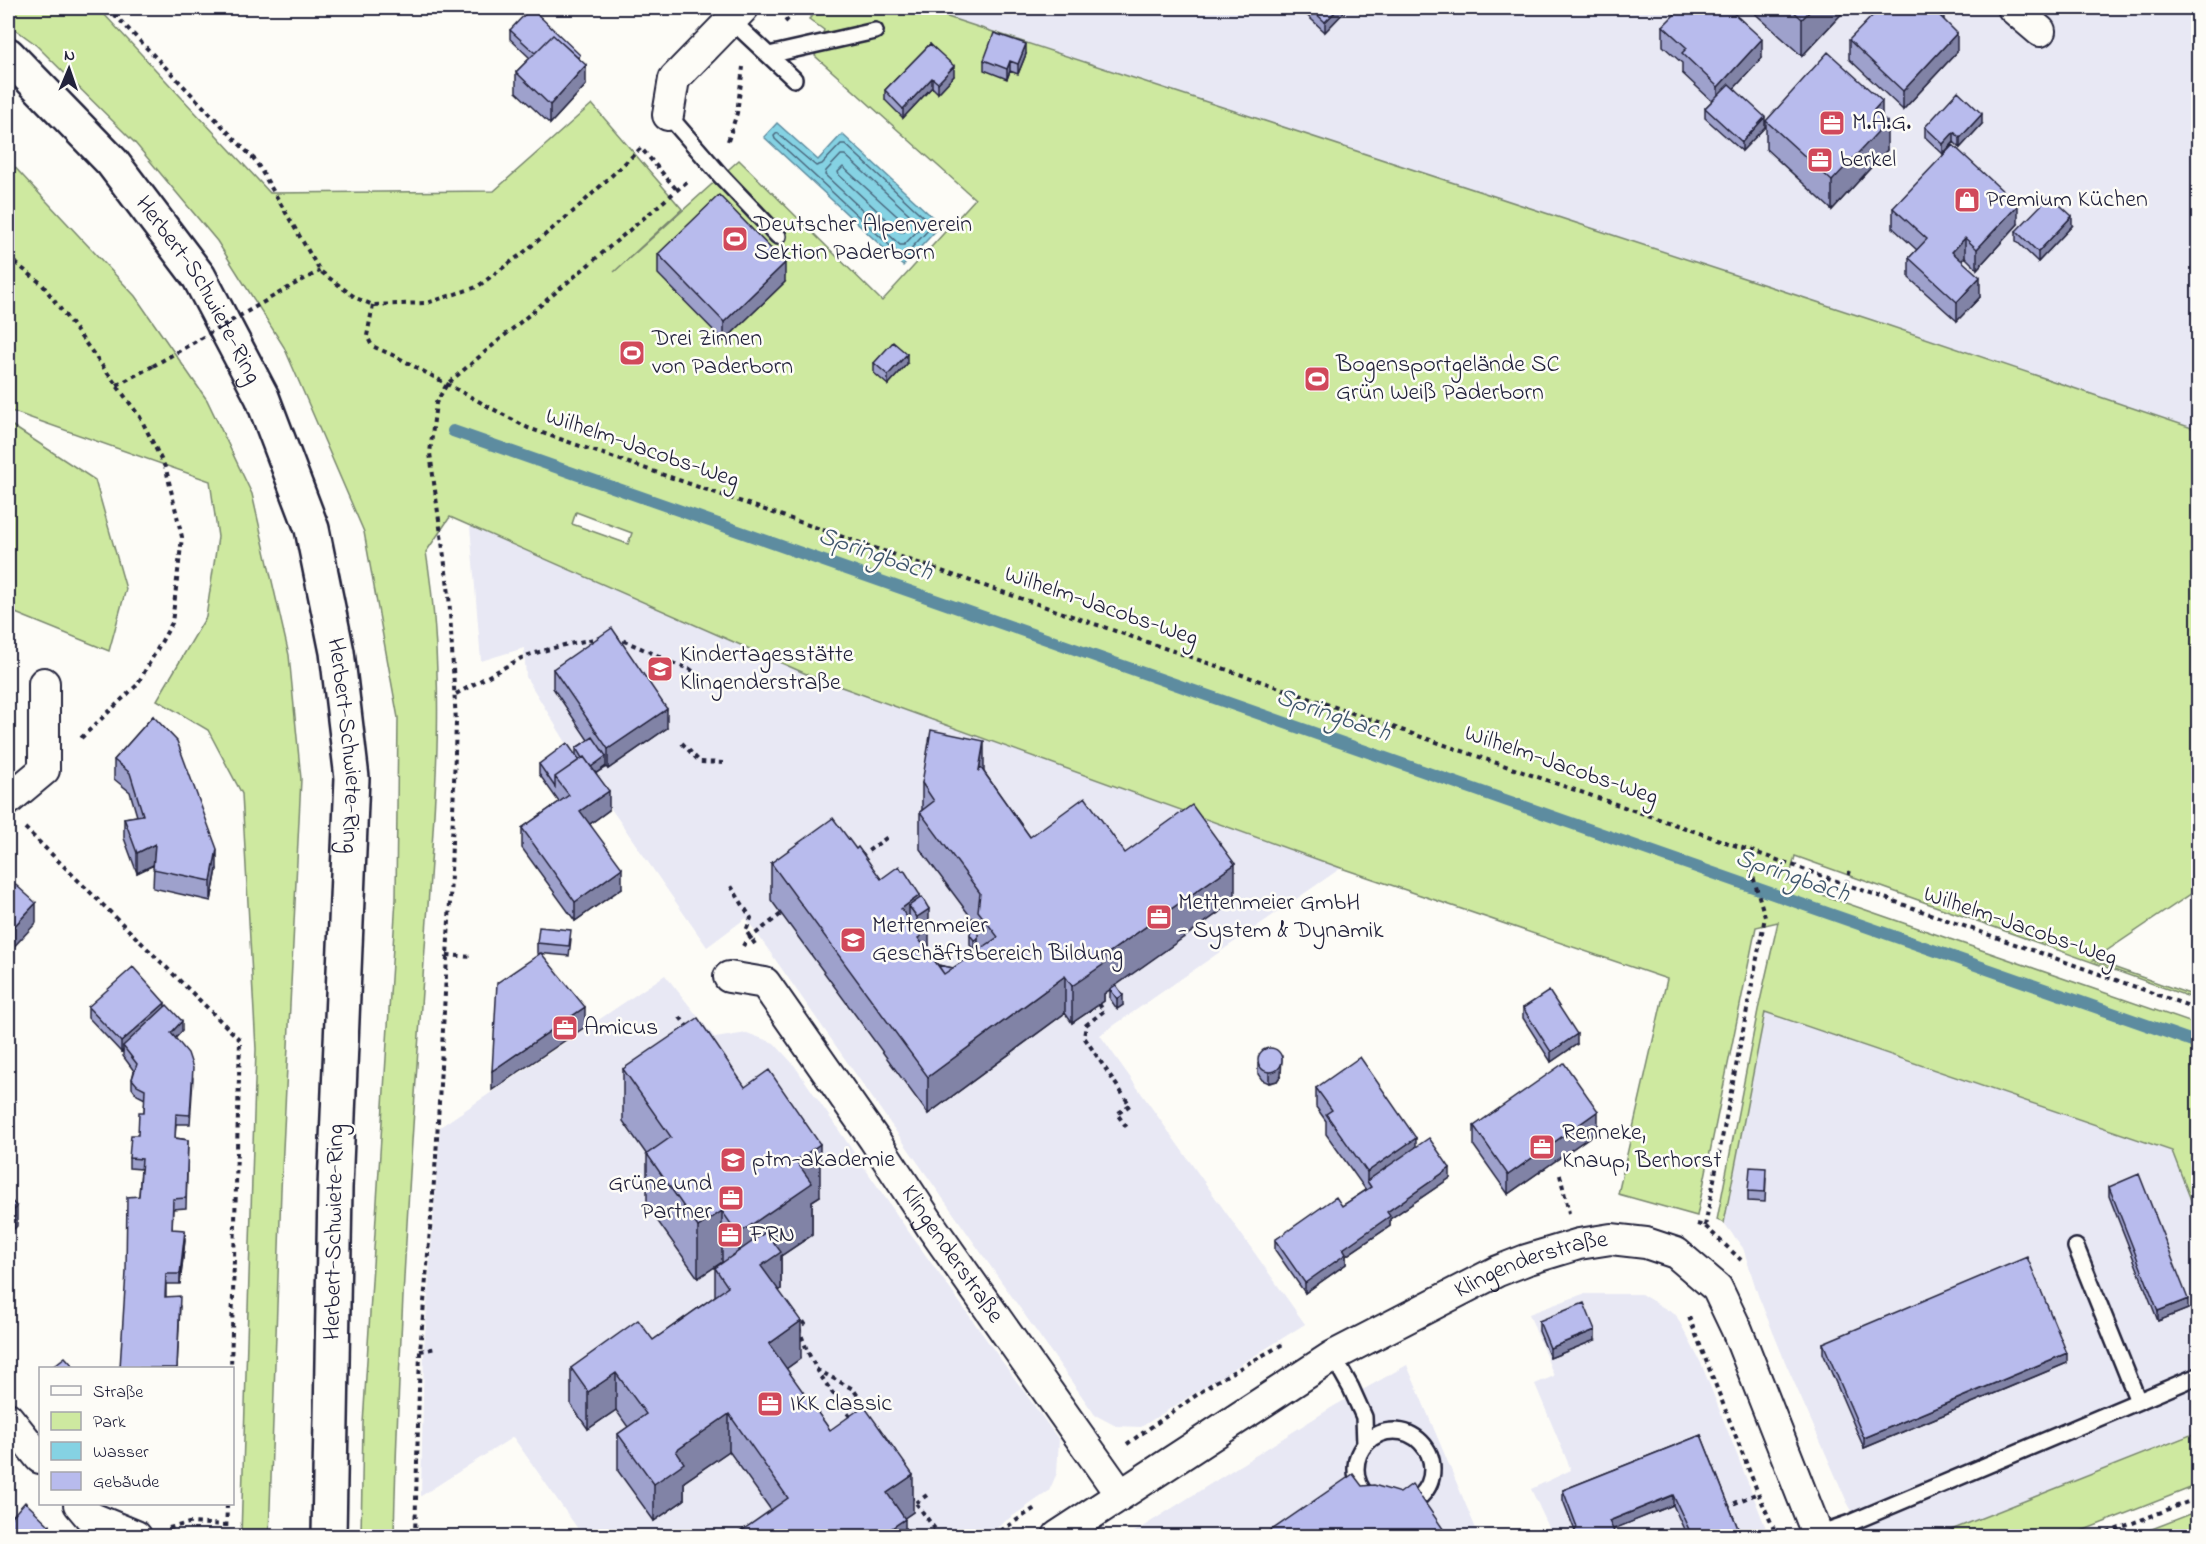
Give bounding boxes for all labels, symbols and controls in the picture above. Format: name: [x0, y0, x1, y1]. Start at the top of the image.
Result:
north arrow: [39, 39, 99, 99]
text: N: [64, 44, 75, 68]
place label: M.A.G.: [1852, 106, 1911, 141]
office icon: M.A.G.: [1817, 108, 1847, 138]
place label: berkel: [1840, 143, 1896, 178]
office icon: berkel: [1805, 145, 1835, 175]
place label: Premium Küchen: [1986, 183, 2148, 218]
shop icon: Premium Küchen: [1952, 185, 1982, 215]
street label: Herbert-Schwiete-Ring: [126, 189, 270, 390]
place label: Deutscher Alpenverein Sektion Paderborn: [753, 208, 972, 271]
sports icon: Deutscher Alpenverein Sektion Paderborn: [720, 224, 750, 254]
place label: Drei Zinnen von Paderborn: [651, 322, 793, 385]
sports icon: Drei Zinnen von Paderborn: [617, 338, 647, 368]
place label: Bogensportgelände SC Grün Weiß Paderborn: [1335, 348, 1560, 411]
sports icon: Bogensportgelände SC Grün Weiß Paderborn: [1302, 364, 1332, 394]
street label: Wilhelm-Jacobs-Weg: [540, 399, 744, 499]
water label: Springbach: [813, 518, 938, 593]
street label: Wilhelm-Jacobs-Weg: [999, 557, 1203, 657]
street label: Herbert-Schwiete-Ring: [317, 635, 370, 854]
place label: Kindertagesstätte Klingenderstraße: [680, 638, 854, 701]
school or university icon: Kindertagesstätte Klingenderstraße: [645, 654, 675, 684]
water label: Springbach: [1271, 679, 1396, 754]
street label: Wilhelm-Jacobs-Weg: [1459, 716, 1663, 816]
water label: Springbach: [1730, 840, 1855, 915]
street label: Wilhelm-Jacobs-Weg: [1918, 877, 2122, 977]
place label: Mettenmeier GmbH - System & Dynamik: [1178, 886, 1384, 950]
office icon: Mettenmeier GmbH - System & Dynamik: [1144, 902, 1174, 932]
place label: Mettenmeier Geschäftsbereich Bildung: [872, 909, 1123, 972]
school or university icon: Mettenmeier Geschäftsbereich Bildung: [838, 925, 868, 955]
place label: Amicus: [584, 1011, 658, 1046]
office icon: Amicus: [550, 1013, 580, 1043]
place label: Renneke, Knaup, Berhorst: [1562, 1116, 1721, 1179]
street label: Herbert-Schwiete-Ring: [316, 1124, 354, 1340]
office icon: Renneke, Knaup, Berhorst: [1527, 1132, 1557, 1162]
place label: ptm-akademie: [752, 1143, 895, 1178]
school or university icon: ptm-akademie: [718, 1145, 748, 1175]
place label: Grüne und Partner: [608, 1167, 713, 1230]
street label: Klingenderstraße: [892, 1178, 1012, 1331]
office icon: Grüne und Partner: [716, 1183, 746, 1213]
place label: FRN: [749, 1218, 795, 1253]
office icon: FRN: [715, 1220, 745, 1250]
street label: Klingenderstraße: [1448, 1222, 1610, 1308]
legend: [39, 1367, 234, 1505]
text: Straße: [93, 1380, 144, 1406]
place label: IKK classic: [790, 1387, 892, 1422]
office icon: IKK classic: [755, 1389, 785, 1419]
text: Park: [93, 1410, 126, 1436]
text: Wasser: [93, 1440, 149, 1466]
text: Gebäude: [93, 1470, 160, 1496]

